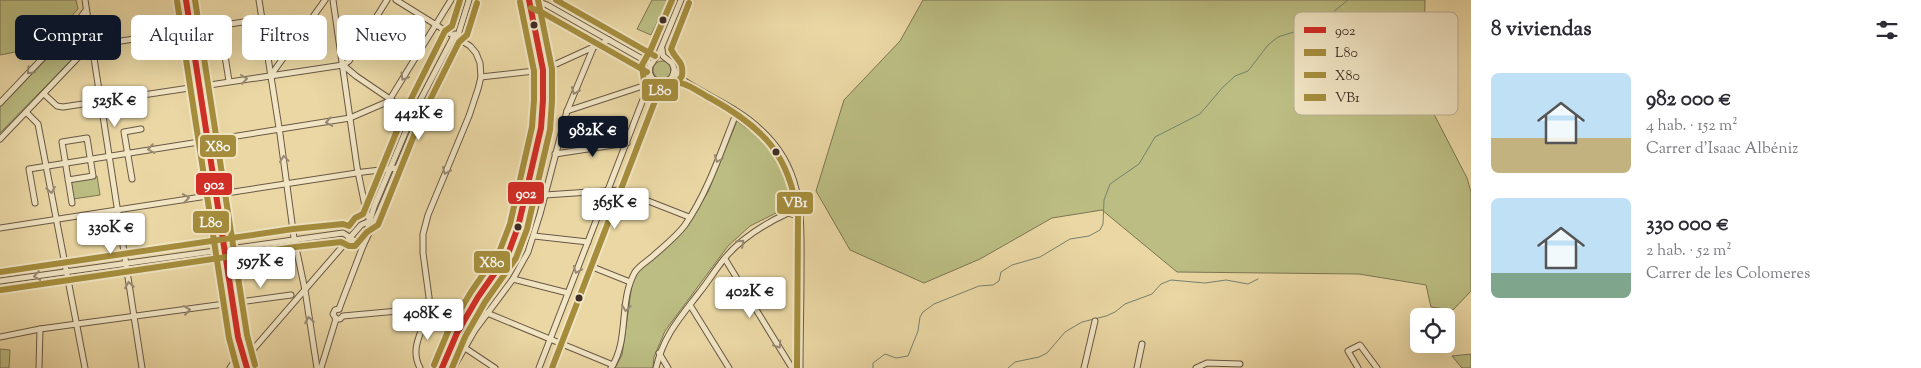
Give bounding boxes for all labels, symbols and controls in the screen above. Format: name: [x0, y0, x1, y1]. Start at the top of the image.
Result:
legend: [1294, 12, 1458, 115]
chip: Comprar: [15, 15, 121, 60]
chip: Alquilar: [131, 15, 232, 60]
chip: Filtros: [242, 15, 327, 60]
chip: Nuevo: [337, 15, 425, 60]
unlabelled marker: [658, 15, 668, 25]
text: 8 viviendas: [1491, 15, 1591, 45]
icon: filters: [1873, 16, 1901, 44]
unlabelled marker: [529, 20, 539, 30]
text: 902: [1335, 22, 1356, 42]
text: L80: [1335, 44, 1358, 64]
one-way arrow: [27, 66, 36, 75]
text: X80: [1335, 67, 1360, 87]
one-way arrow: [401, 71, 410, 80]
one-way arrow: [239, 74, 248, 84]
line badge: L80: [641, 78, 679, 102]
text: L80: [649, 82, 672, 102]
text: 982 000 €: [1646, 85, 1732, 115]
pin: 525K €: [74, 86, 156, 128]
one-way arrow: [571, 86, 581, 95]
text: VB1: [1335, 89, 1360, 109]
text: 525K €: [93, 90, 137, 113]
icon: home: [1531, 93, 1591, 153]
pin: 442K €: [378, 98, 460, 141]
text: 442K €: [395, 103, 443, 126]
text: 4 hab. · 152 m²: [1646, 115, 1738, 138]
one-way arrow: [324, 116, 333, 126]
pin: 982K €: [552, 116, 634, 158]
text: 982K €: [569, 120, 617, 143]
line badge: X80: [199, 134, 237, 158]
text: X80: [206, 138, 231, 158]
text: Carrer d'Isaac Albéniz: [1646, 138, 1798, 161]
one-way arrow: [146, 143, 155, 153]
unlabelled marker: [771, 147, 781, 157]
one-way arrow: [714, 154, 724, 163]
one-way arrow: [279, 155, 290, 163]
one-way arrow: [441, 166, 451, 174]
line badge: 902: [195, 172, 233, 196]
text: 902: [204, 176, 225, 196]
line badge: 902: [507, 181, 545, 205]
one-way arrow: [46, 185, 56, 194]
text: 902: [516, 185, 537, 205]
pin: 365K €: [574, 188, 656, 230]
line badge: VB1: [776, 191, 814, 215]
text: 365K €: [593, 192, 637, 215]
one-way arrow: [182, 194, 191, 204]
text: VB1: [783, 194, 808, 214]
line badge: L80: [192, 210, 230, 234]
text: 330 000 €: [1646, 210, 1729, 240]
pin: 330K €: [70, 212, 152, 255]
text: L80: [200, 214, 223, 234]
text: 330K €: [88, 217, 134, 240]
icon: home: [1531, 218, 1591, 278]
unlabelled marker: [513, 222, 523, 232]
one-way arrow: [735, 240, 744, 249]
text: 2 hab. · 52 m²: [1646, 240, 1732, 263]
pin: 597K €: [220, 246, 302, 289]
line badge: X80: [473, 250, 511, 274]
text: 597K €: [238, 251, 284, 274]
text: X80: [480, 254, 505, 274]
text: Carrer de les Colomeres: [1646, 263, 1810, 286]
one-way arrow: [573, 265, 584, 274]
one-way arrow: [33, 270, 42, 280]
pin: 402K €: [709, 276, 791, 319]
one-way arrow: [124, 281, 135, 289]
text: 402K €: [726, 281, 774, 304]
unlabelled marker: [574, 293, 584, 303]
pin: 408K €: [387, 298, 469, 341]
text: 408K €: [403, 303, 453, 326]
one-way arrow: [621, 304, 632, 312]
one-way arrow: [182, 305, 191, 315]
map controls: [1410, 308, 1455, 353]
button: locate: [1410, 308, 1455, 353]
one-way arrow: [304, 316, 314, 324]
one-way arrow: [771, 340, 781, 349]

